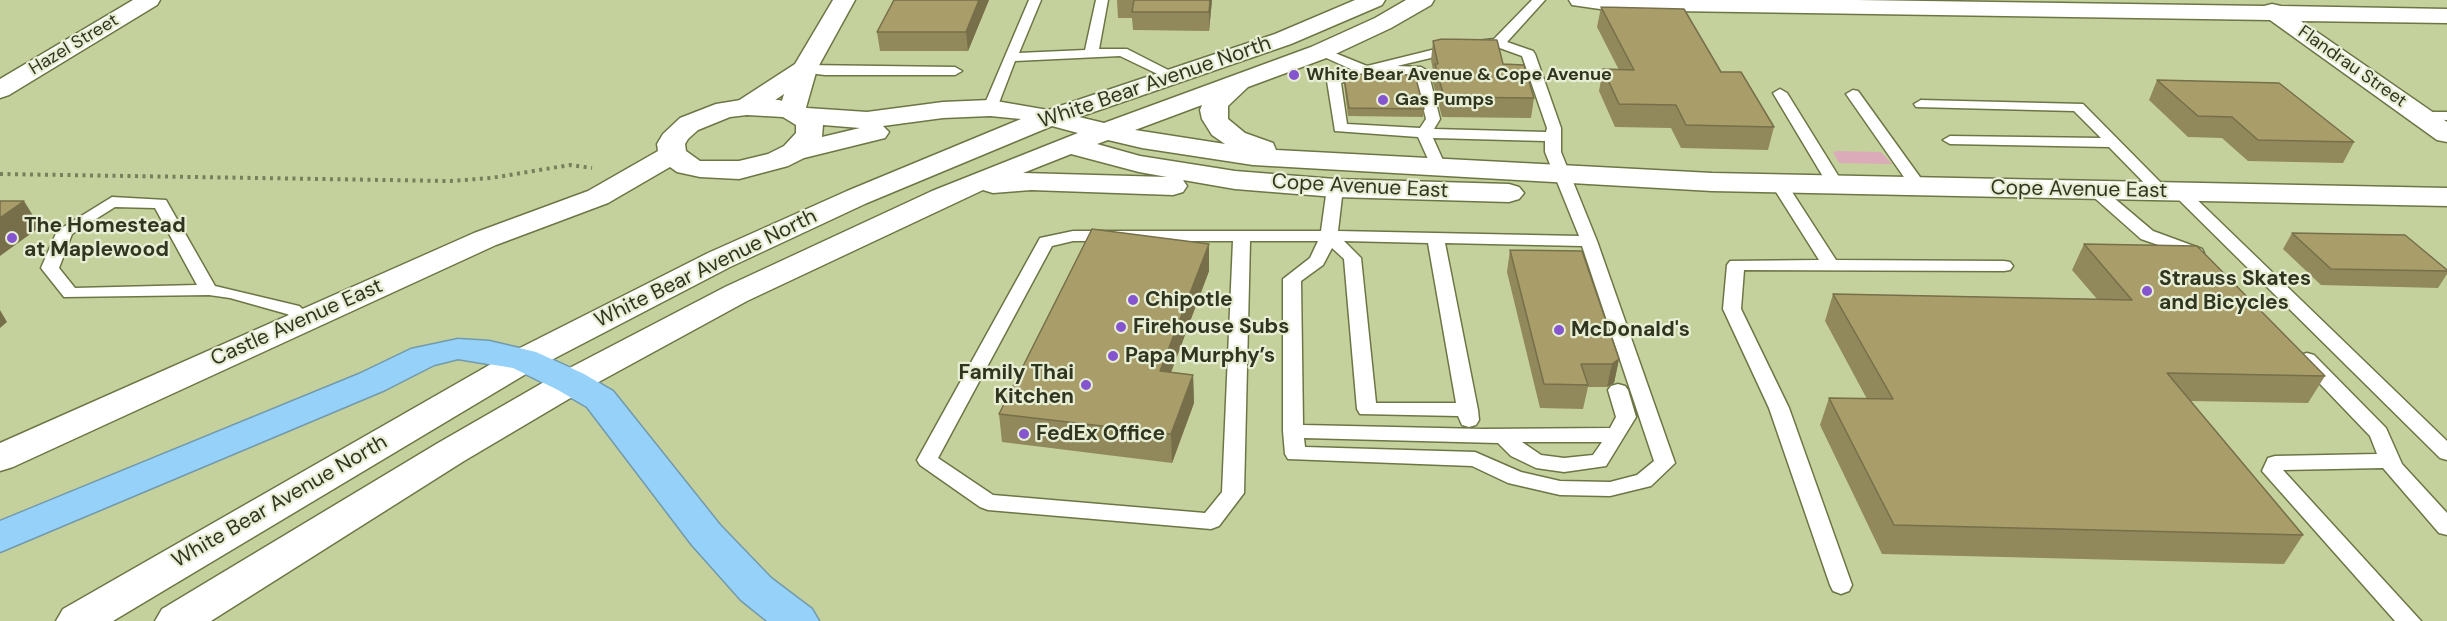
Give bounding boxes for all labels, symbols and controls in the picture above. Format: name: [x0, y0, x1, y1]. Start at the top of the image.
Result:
street label: Hazel Street: [25, 10, 123, 80]
street label: Flandrau Street: [2294, 22, 2410, 112]
street label: White Bear Avenue North: [1035, 31, 1275, 135]
place label: White Bear Avenue & Cope Avenue: [1306, 64, 1612, 86]
marker: White Bear Avenue & Cope Avenue: [1287, 68, 1301, 82]
place label: Gas Pumps: [1395, 89, 1494, 111]
marker: Gas Pumps: [1376, 93, 1390, 107]
street label: Cope Avenue East: [1271, 170, 1449, 204]
street label: Cope Avenue East: [1990, 176, 2168, 204]
street label: White Bear Avenue North: [591, 204, 821, 334]
place label: The Homestead at Maplewood: [24, 213, 186, 263]
marker: The Homestead at Maplewood: [5, 231, 19, 245]
place label: Strauss Skates and Bicycles: [2159, 266, 2311, 316]
street label: Castle Avenue East: [207, 274, 387, 372]
marker: Strauss Skates and Bicycles: [2140, 284, 2154, 298]
place label: Chipotle: [1145, 287, 1233, 313]
marker: Chipotle: [1126, 293, 1140, 307]
place label: Firehouse Subs: [1133, 314, 1290, 340]
place label: McDonald's: [1571, 317, 1690, 343]
marker: Firehouse Subs: [1114, 320, 1128, 334]
marker: McDonald's: [1552, 323, 1566, 337]
place label: Papa Murphy’s: [1125, 343, 1275, 369]
marker: Papa Murphy’s: [1106, 349, 1120, 363]
place label: Family Thai Kitchen: [959, 360, 1074, 410]
marker: Family Thai Kitchen: [1079, 378, 1093, 392]
place label: FedEx Office: [1036, 421, 1165, 447]
marker: FedEx Office: [1017, 427, 1031, 441]
street label: White Bear Avenue North: [168, 430, 392, 574]

